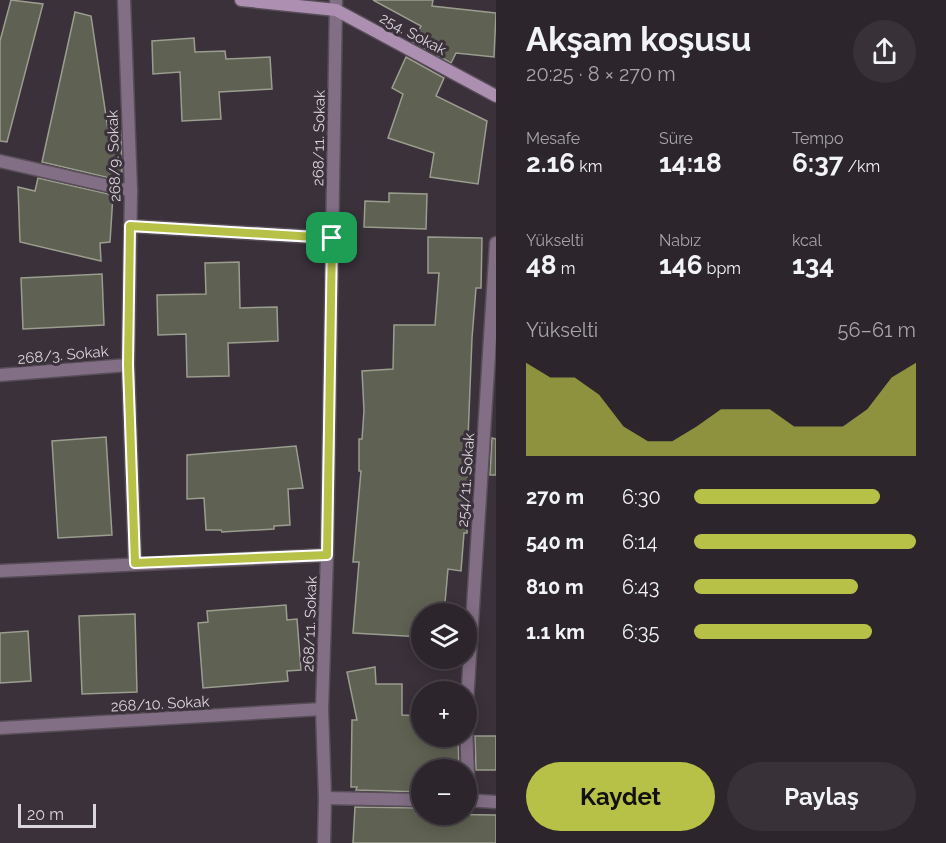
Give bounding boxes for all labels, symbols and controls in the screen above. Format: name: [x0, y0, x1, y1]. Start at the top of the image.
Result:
street label: 254. Sokak: [377, 9, 449, 59]
text: Akşam koşusu: [526, 20, 751, 59]
button: share: [853, 20, 916, 83]
text: 20:25 · 8 × 270 m: [526, 62, 676, 86]
street label: 268/11. Sokak: [309, 90, 329, 186]
street label: 268/9. Sokak: [103, 110, 125, 202]
text: Mesafe: [526, 129, 580, 148]
text: Süre: [659, 129, 693, 148]
text: Tempo: [792, 129, 843, 148]
text: 2.16: [526, 148, 575, 178]
text: 14:18: [659, 148, 722, 178]
text: 6:37: [792, 148, 843, 178]
text: km: [575, 157, 602, 176]
text: /km: [843, 157, 880, 176]
pin: [306, 212, 357, 263]
icon: arrive: [315, 221, 348, 254]
text: Yükselti: [526, 231, 584, 250]
text: Nabız: [659, 231, 701, 250]
text: kcal: [792, 231, 822, 250]
text: 48: [526, 250, 557, 280]
text: 146: [659, 250, 702, 280]
text: 134: [792, 250, 834, 280]
text: m: [557, 259, 575, 278]
text: bpm: [702, 259, 741, 278]
text: Yükselti: [526, 318, 598, 342]
text: 56–61 m: [838, 318, 916, 342]
street label: 268/3. Sokak: [17, 342, 109, 368]
street label: 254/11. Sokak: [454, 432, 478, 528]
text: 270 m: [526, 485, 584, 509]
text: 6:30: [622, 485, 661, 509]
text: 540 m: [526, 530, 584, 554]
text: 6:14: [622, 530, 657, 554]
text: 810 m: [526, 575, 584, 599]
text: 6:43: [622, 575, 659, 599]
street label: 268/11. Sokak: [299, 576, 321, 672]
map controls: [411, 603, 477, 825]
button: layers: [411, 603, 477, 669]
text: 1.1 km: [526, 620, 585, 644]
text: 6:35: [622, 620, 659, 644]
button: +: [411, 681, 477, 747]
street label: 268/10. Sokak: [110, 692, 210, 716]
button: −: [411, 759, 477, 825]
button: Kaydet: [526, 762, 715, 831]
button: Paylaş: [727, 762, 916, 831]
scale bar: [18, 801, 96, 828]
text: 20 m: [27, 805, 64, 824]

